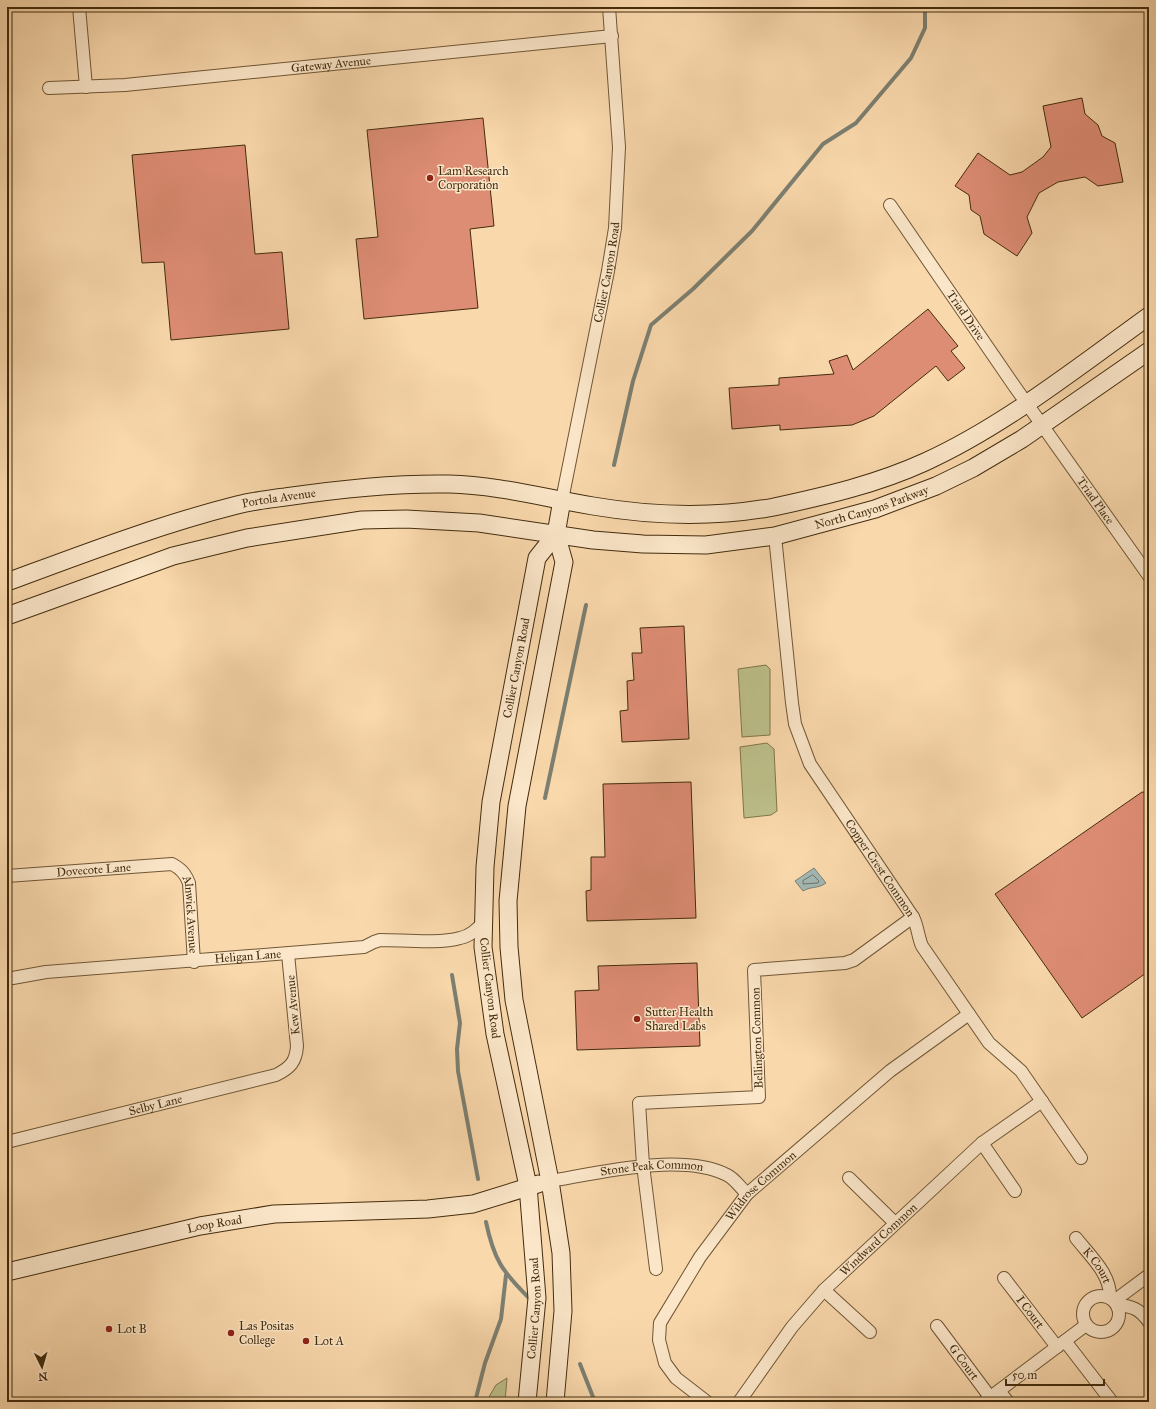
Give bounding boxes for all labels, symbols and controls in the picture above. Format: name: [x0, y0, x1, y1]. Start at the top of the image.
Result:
street label: Gateway Avenue: [290, 53, 371, 75]
place label: Lam Research Corporation: [438, 164, 509, 192]
marker: Lam Research Corporation: [425, 173, 435, 183]
street label: Collier Canyon Road: [591, 222, 622, 324]
street label: Triad Drive: [944, 288, 988, 343]
street label: Triad Place: [1074, 474, 1117, 527]
street label: North Canyons Parkway: [813, 482, 931, 532]
street label: Portola Avenue: [241, 486, 317, 511]
street label: Collier Canyon Road: [500, 616, 533, 719]
street label: Copper Crest Common: [842, 817, 918, 920]
street label: Dovecote Lane: [56, 860, 132, 879]
street label: Alnwick Avenue: [179, 872, 200, 954]
street label: Collier Canyon Road: [477, 937, 503, 1039]
street label: Heligan Lane: [214, 947, 282, 966]
street label: Kew Avenue: [283, 975, 303, 1035]
street label: Bellington Common: [748, 987, 767, 1089]
place label: Sutter Health Shared Labs: [645, 1005, 714, 1033]
marker: Sutter Health Shared Labs: [632, 1014, 642, 1024]
street label: Selby Lane: [127, 1092, 184, 1118]
street label: Wildrose Common: [723, 1148, 799, 1223]
street label: Stone Peak Common: [599, 1158, 705, 1179]
street label: Windward Common: [837, 1200, 920, 1279]
street label: Loop Road: [186, 1212, 243, 1236]
street label: K Court: [1080, 1245, 1115, 1286]
street label: Collier Canyon Road: [524, 1257, 544, 1360]
street label: I Court: [1013, 1293, 1048, 1332]
place label: Las Positas College: [239, 1319, 294, 1348]
place label: Lot B: [117, 1322, 147, 1336]
marker: Lot B: [104, 1324, 114, 1334]
marker: Las Positas College: [226, 1328, 236, 1338]
place label: Lot A: [314, 1334, 344, 1348]
marker: Lot A: [301, 1336, 311, 1346]
street label: G Court: [946, 1342, 982, 1383]
north arrow: [22, 1347, 62, 1387]
scale bar: [1006, 1361, 1104, 1387]
text: 50 m: [1012, 1368, 1037, 1382]
text: N: [37, 1370, 48, 1383]

